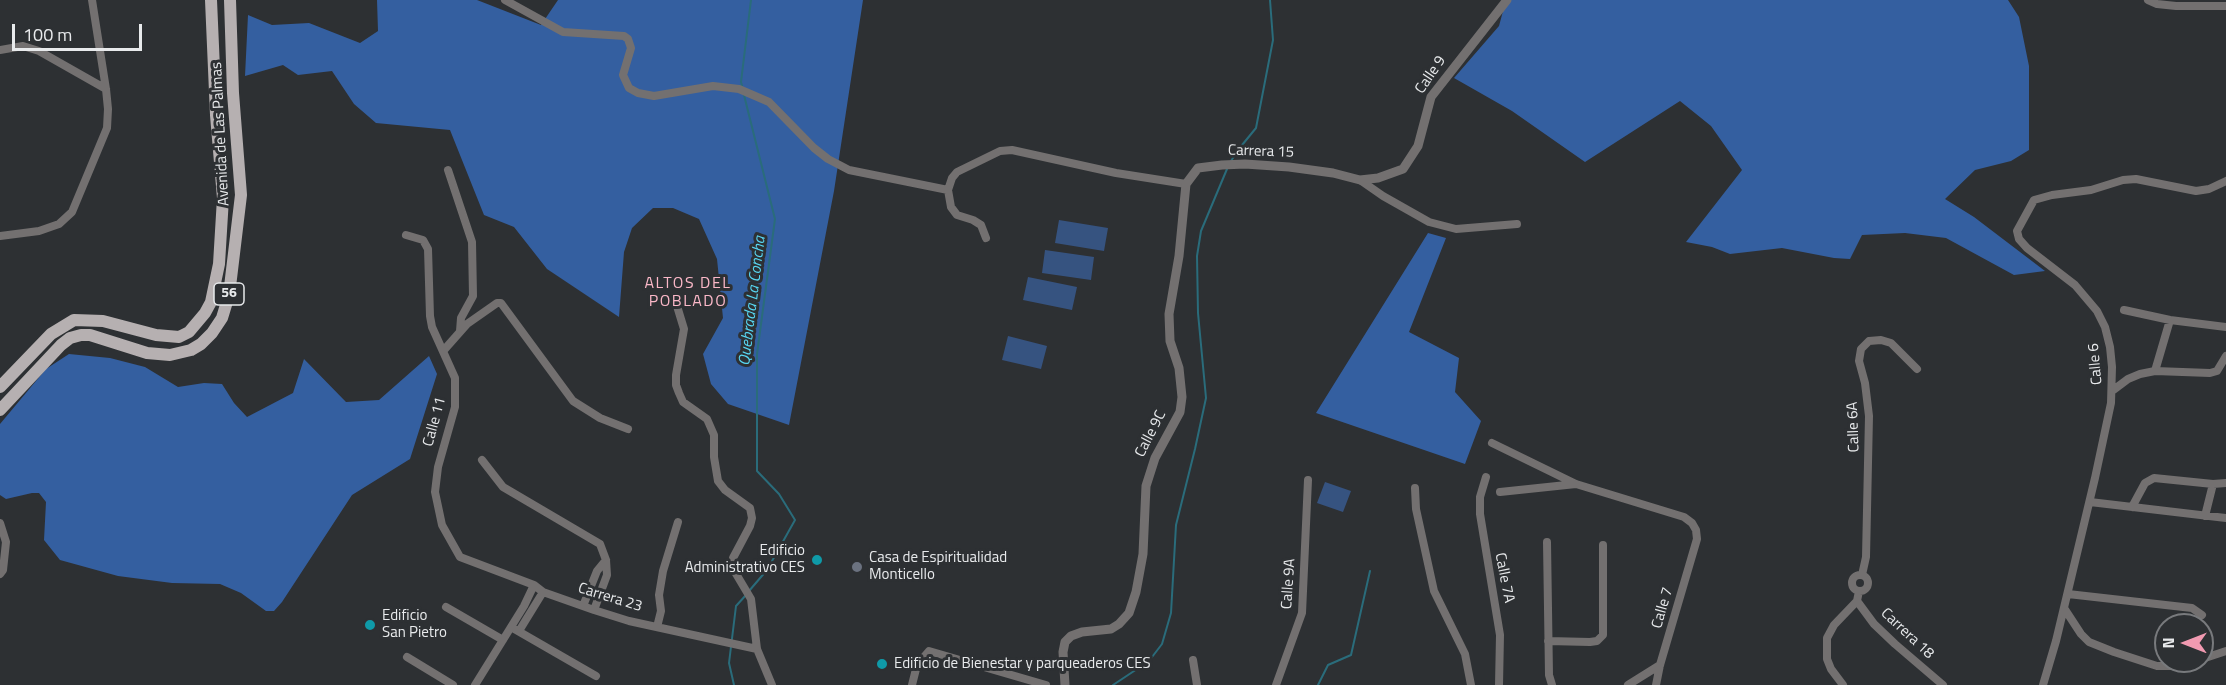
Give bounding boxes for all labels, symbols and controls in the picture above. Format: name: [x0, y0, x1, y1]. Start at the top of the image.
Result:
scale bar: [15, 12, 146, 50]
text: 100 m: [23, 21, 72, 48]
street label: Calle 9: [1412, 53, 1450, 97]
street label: Avenida de Las Palmas: [208, 62, 234, 206]
street label: Carrera 15: [1228, 142, 1294, 162]
water label: Quebrada La Concha: [736, 235, 770, 367]
district label: ALTOS DEL POBLADO: [645, 274, 731, 312]
road number: 56: [214, 283, 244, 305]
street label: Calle 6: [2085, 342, 2107, 386]
street label: Calle 11: [420, 395, 450, 449]
street label: Calle 6A: [1844, 401, 1864, 453]
street label: Calle 9C: [1132, 408, 1170, 460]
place label: Edificio Administrativo CES: [685, 542, 805, 577]
place label: Casa de Espiritualidad Monticello: [869, 549, 1007, 584]
street label: Calle 7A: [1490, 551, 1518, 605]
marker: Edificio Administrativo CES: [810, 553, 824, 567]
street label: Calle 9A: [1278, 558, 1300, 610]
marker: Casa de Espiritualidad Monticello: [850, 560, 864, 574]
street label: Carrera 23: [576, 580, 644, 616]
street label: Calle 7: [1649, 585, 1677, 631]
street label: Carrera 18: [1877, 605, 1937, 663]
place label: Edificio San Pietro: [382, 607, 447, 642]
north arrow: [2154, 613, 2214, 673]
marker: Edificio San Pietro: [363, 618, 377, 632]
text: N: [2156, 637, 2180, 649]
place label: Edificio de Bienestar y parqueaderos CES: [894, 655, 1151, 673]
marker: Edificio de Bienestar y parqueaderos CES: [875, 657, 889, 671]

